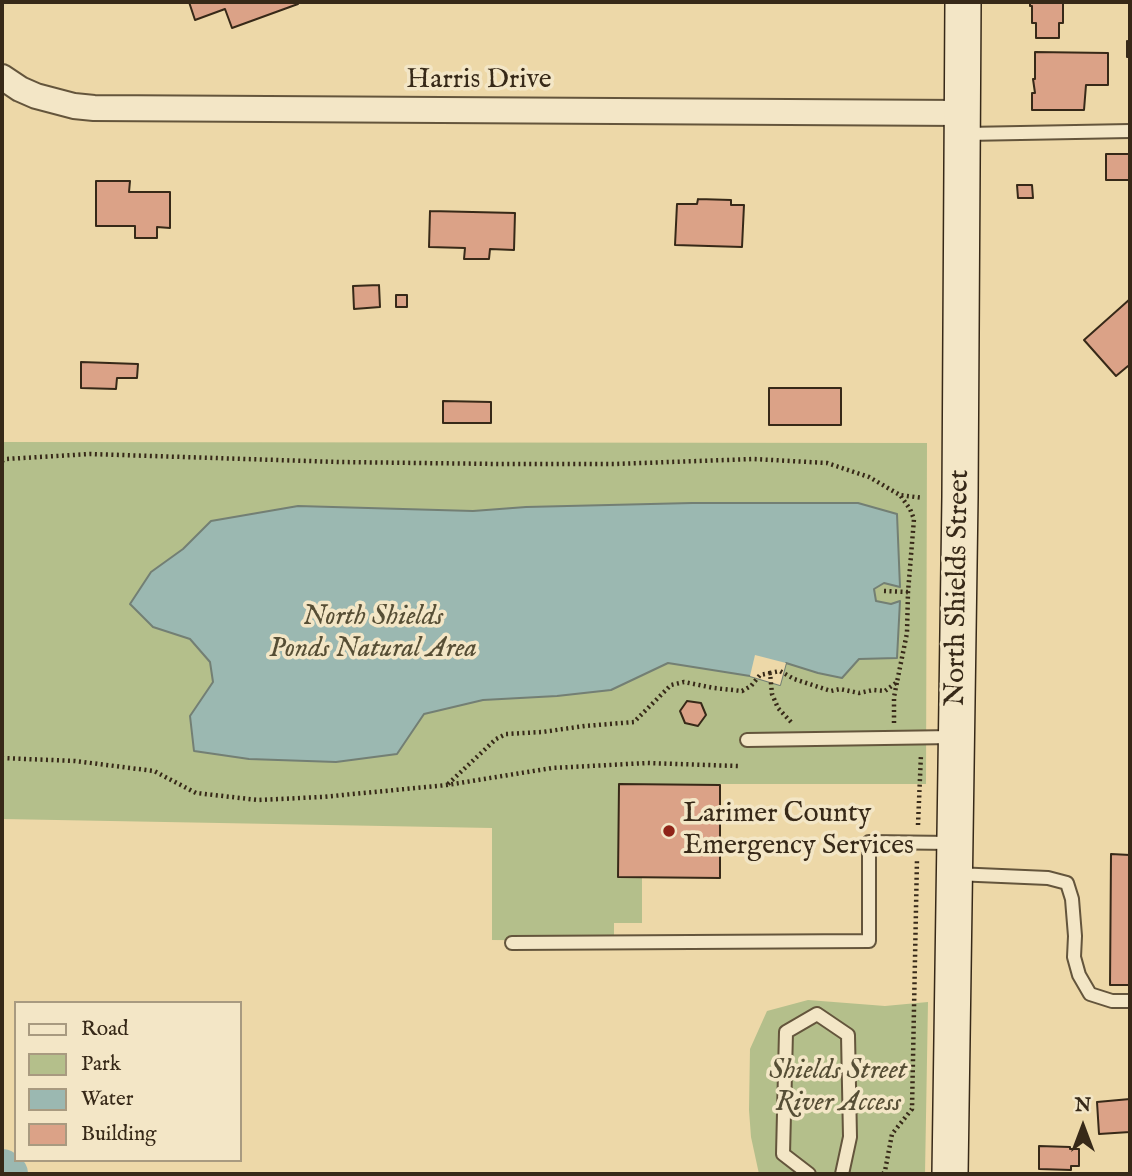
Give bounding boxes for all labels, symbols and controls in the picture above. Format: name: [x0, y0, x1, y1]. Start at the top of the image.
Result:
street label: Harris Drive: [406, 64, 552, 98]
street label: North Shields Street: [940, 469, 978, 707]
park label: North Shields Ponds Natural Area: [269, 601, 477, 667]
place label: Larimer County Emergency Services: [683, 798, 914, 864]
marker: Larimer County Emergency Services: [661, 823, 677, 839]
legend: [14, 1001, 242, 1162]
text: Road: [81, 1016, 128, 1043]
text: Park: [81, 1051, 121, 1078]
park label: Shields Street River Access: [769, 1055, 907, 1121]
text: Water: [81, 1086, 133, 1113]
north arrow: [1048, 1092, 1118, 1162]
text: N: [1075, 1094, 1091, 1118]
text: Building: [81, 1121, 156, 1148]

